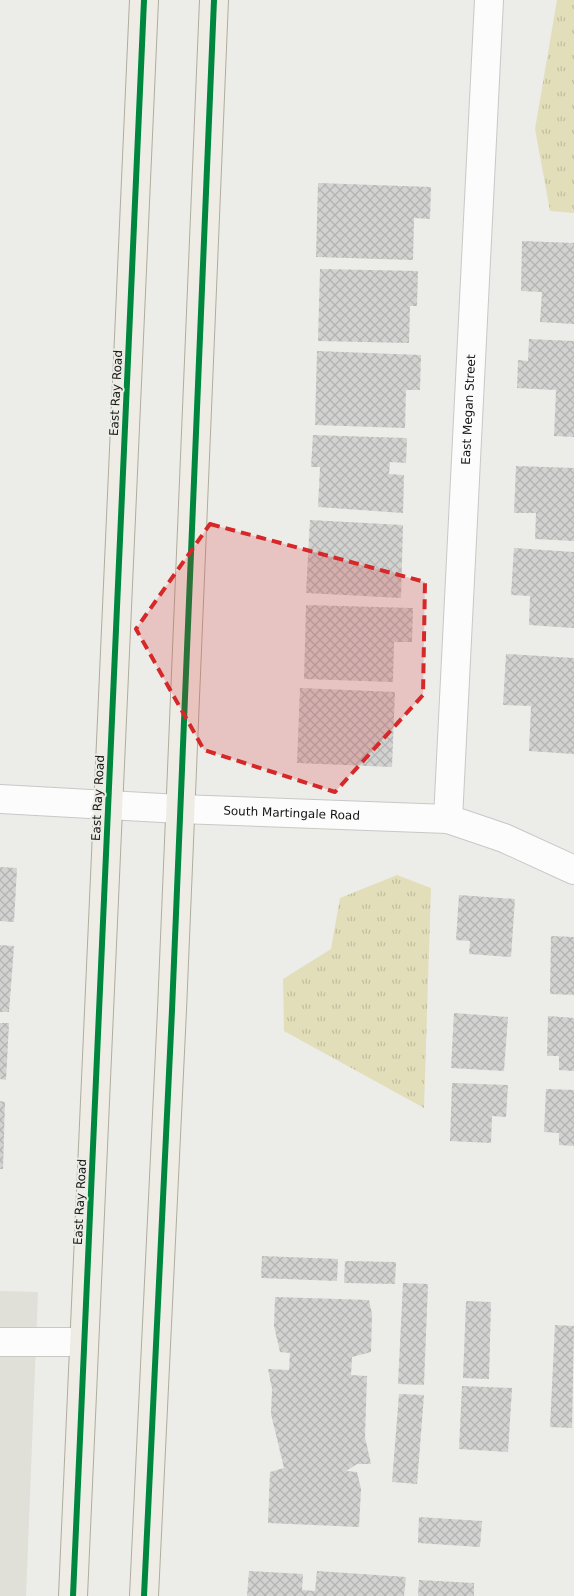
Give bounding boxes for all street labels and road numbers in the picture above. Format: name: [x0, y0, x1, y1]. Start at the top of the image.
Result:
street label: East Ray Road: [107, 350, 125, 436]
street label: East Megan Street: [459, 354, 478, 465]
street label: East Ray Road: [89, 755, 107, 841]
street label: South Martingale Road: [223, 804, 360, 823]
street label: East Ray Road: [71, 1159, 89, 1245]

